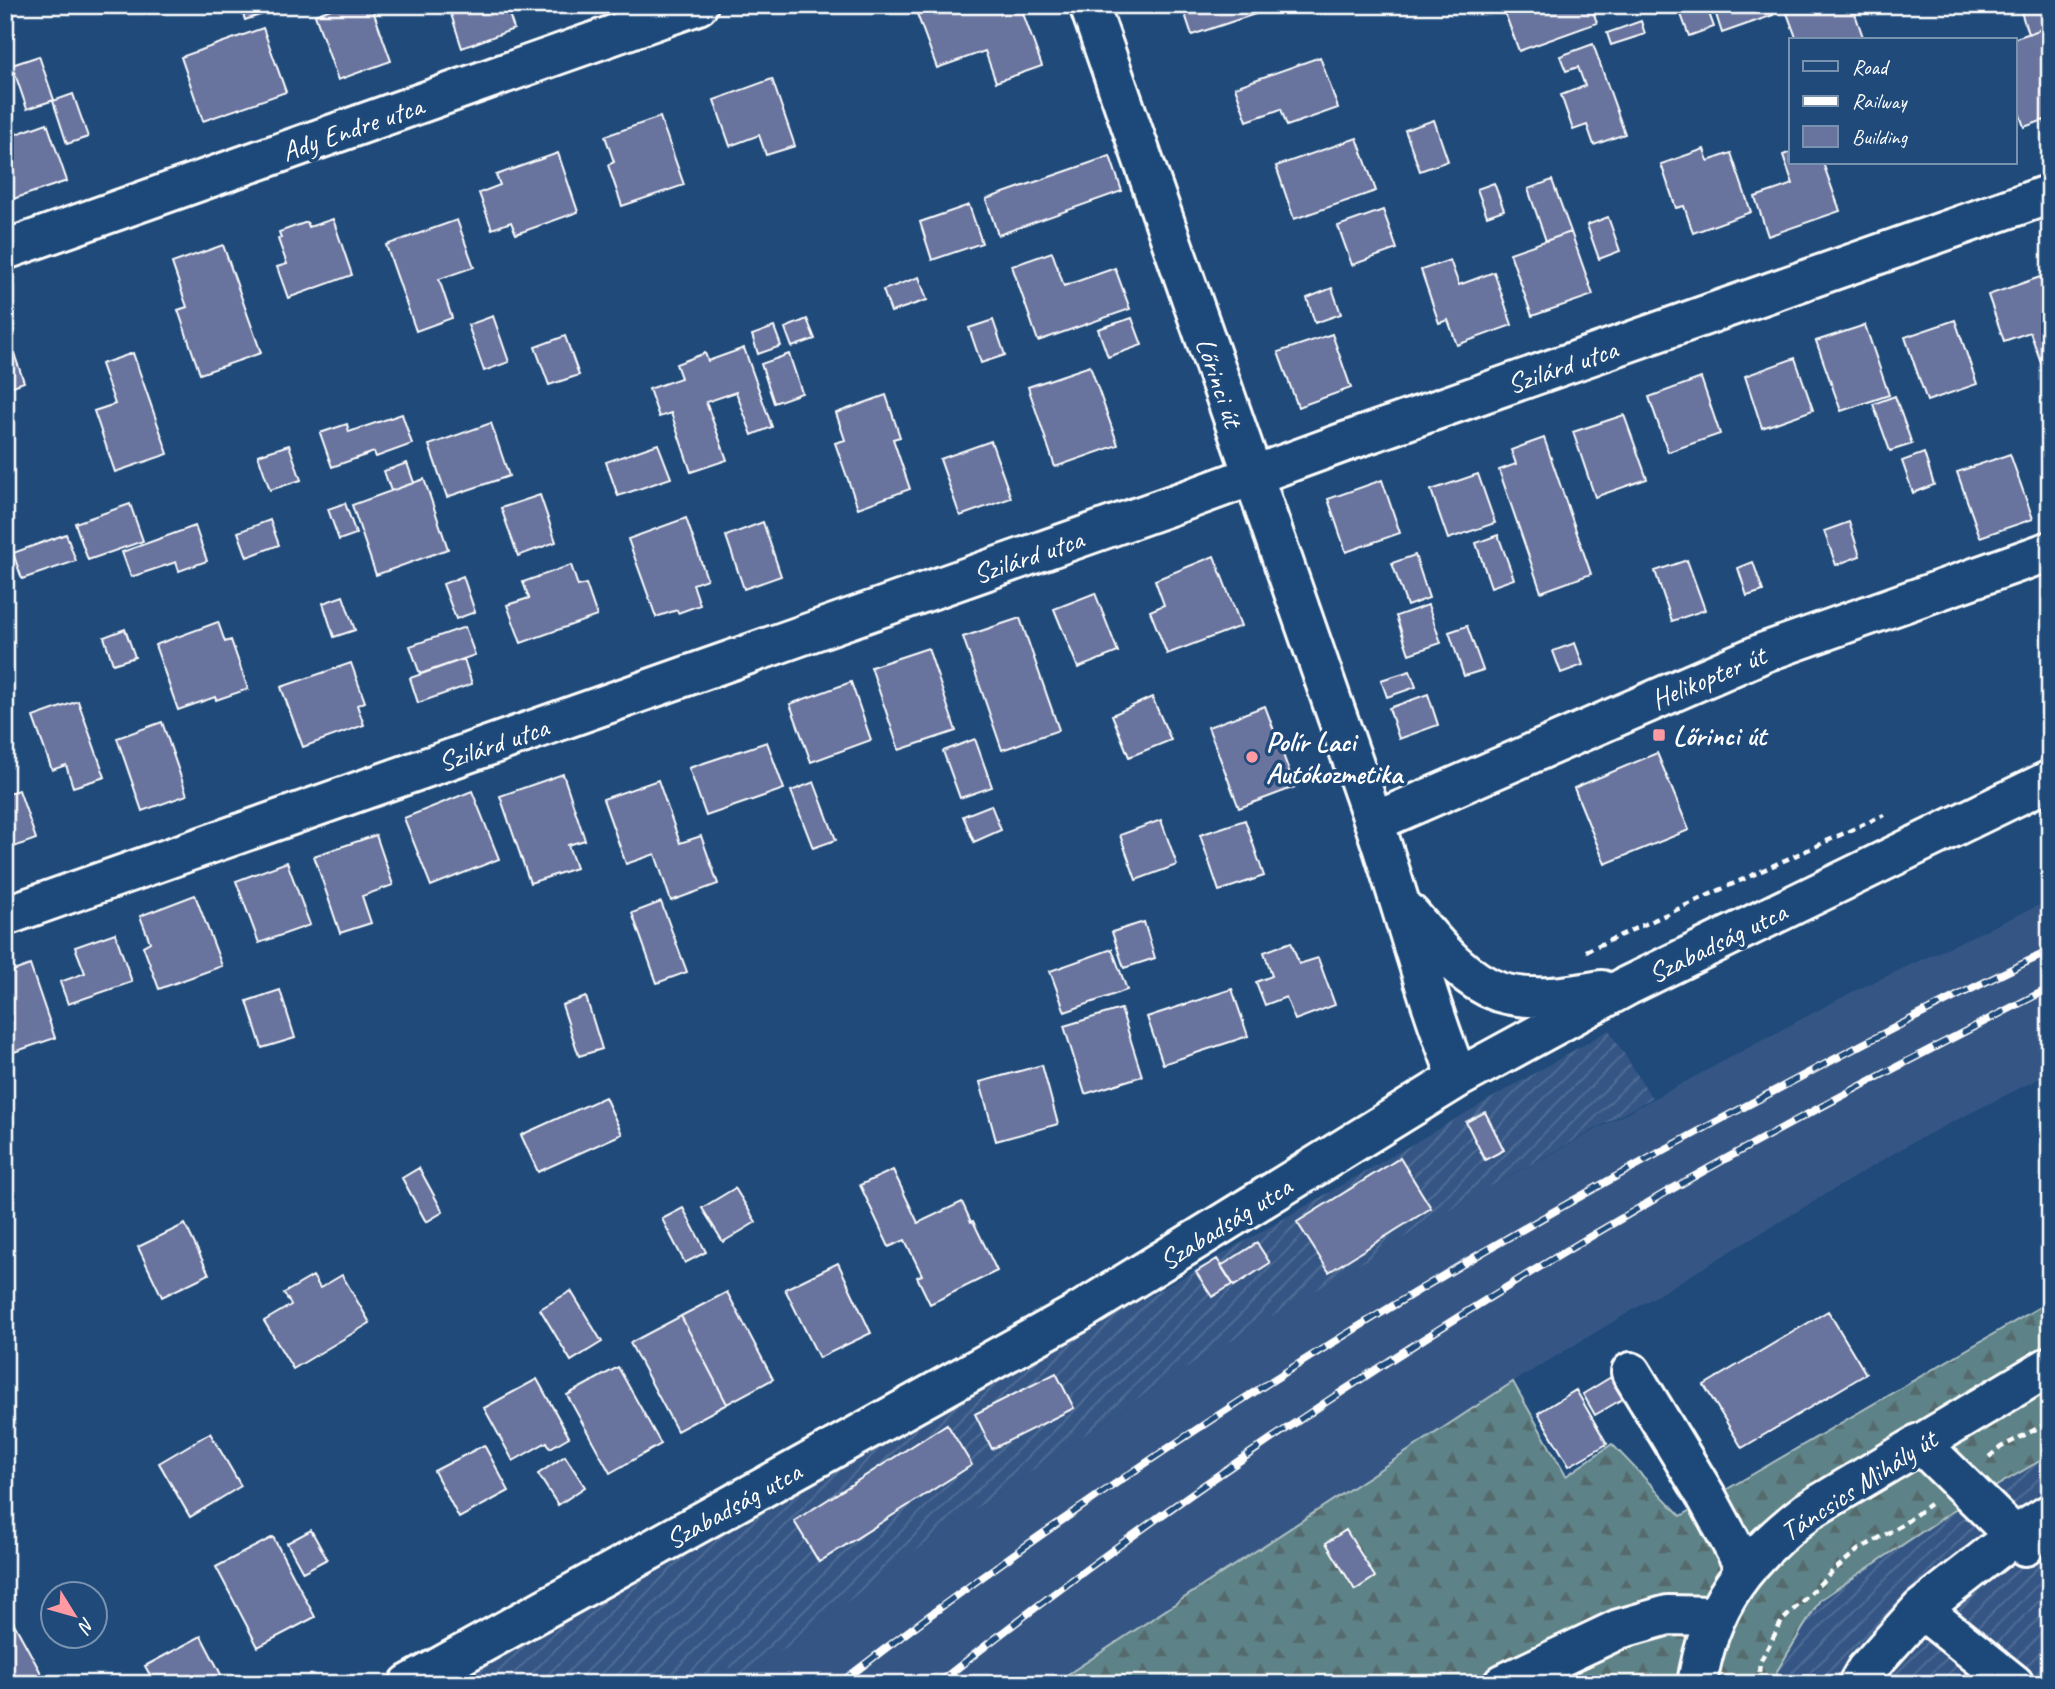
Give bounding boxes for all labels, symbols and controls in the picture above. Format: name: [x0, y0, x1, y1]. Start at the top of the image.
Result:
legend: [1789, 38, 2016, 164]
text: Road: [1852, 54, 1891, 80]
street label: Ady Endre utca: [277, 87, 430, 169]
text: Railway: [1852, 88, 1908, 114]
text: Building: [1852, 124, 1909, 150]
street label: Szilárd utca: [1503, 331, 1623, 402]
street label: Lőrinci út: [1188, 333, 1252, 434]
street label: Szilárd utca: [969, 521, 1089, 592]
street label: Helikopter út: [1646, 637, 1773, 717]
street label: Szilárd utca: [434, 709, 554, 780]
place label: Lőrinci út: [1673, 718, 1769, 753]
place label: Polír Laci Autókozmetika: [1266, 724, 1405, 791]
marker: Lőrinci út: [1651, 727, 1667, 743]
marker: Polír Laci Autókozmetika: [1244, 749, 1260, 765]
street label: Szabadság utca: [1642, 893, 1794, 991]
street label: Szabadság utca: [1153, 1168, 1299, 1278]
street label: Táncsics Mihály út: [1773, 1420, 1945, 1549]
street label: Szabadság utca: [659, 1453, 809, 1557]
north arrow: [38, 1580, 108, 1650]
text: N: [72, 1613, 100, 1639]

